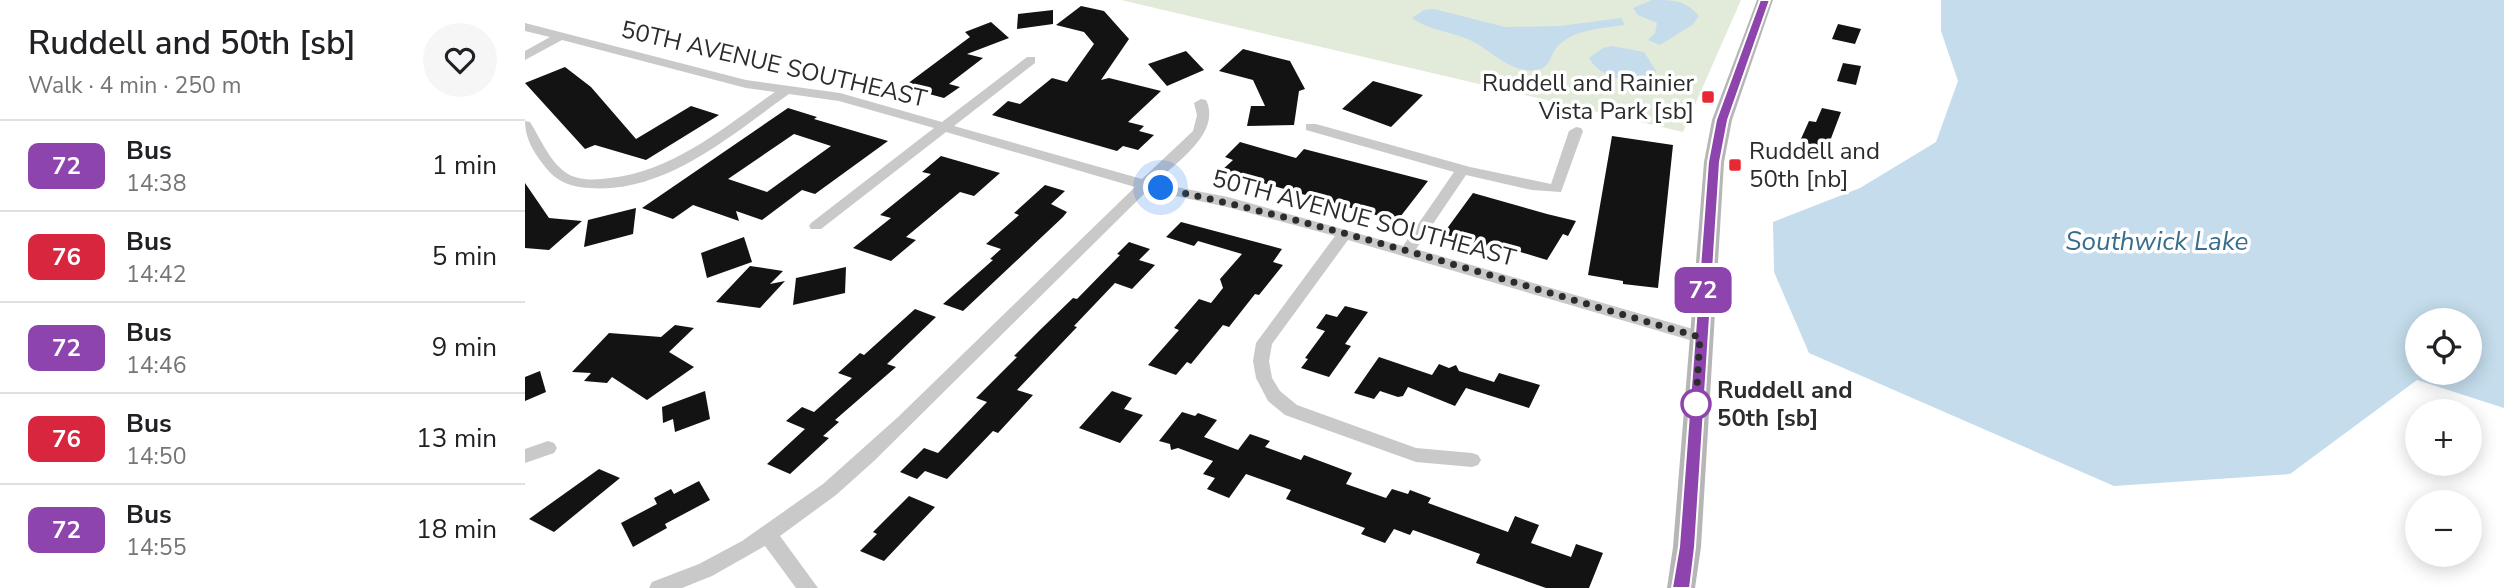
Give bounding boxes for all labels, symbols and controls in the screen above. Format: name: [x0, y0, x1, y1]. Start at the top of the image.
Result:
street label: 50TH AVENUE SOUTHEAST: [618, 13, 931, 115]
text: Ruddell and 50th [sb]: [28, 21, 356, 66]
button: heart: [423, 23, 497, 97]
place label: Ruddell and Rainier Vista Park [sb]: [1482, 67, 1694, 127]
text: Walk · 4 min · 250 m: [28, 70, 241, 101]
marker: Ruddell and Rainier Vista Park [sb]: [1700, 89, 1716, 105]
text: Bus: [126, 133, 172, 168]
place label: Ruddell and 50th [nb]: [1749, 135, 1880, 195]
text: 1 min: [432, 148, 497, 183]
text: 72: [52, 150, 81, 182]
marker: Ruddell and 50th [nb]: [1727, 157, 1743, 173]
street label: 50TH AVENUE SOUTHEAST: [1209, 162, 1520, 274]
text: 14:38: [126, 168, 186, 199]
your location: [1143, 170, 1178, 205]
text: Bus: [126, 224, 172, 259]
water label: Southwick Lake: [2066, 224, 2249, 259]
text: 5 min: [432, 239, 497, 274]
text: 76: [52, 241, 81, 273]
text: 14:42: [126, 259, 186, 290]
line badge: 72: [1671, 267, 1735, 313]
text: 72: [1689, 274, 1717, 306]
map controls: [2405, 308, 2482, 567]
button: locate: [2405, 308, 2482, 385]
text: Bus: [126, 315, 172, 350]
text: 9 min: [432, 330, 497, 365]
text: 72: [52, 332, 81, 364]
text: 14:46: [126, 350, 186, 381]
place label: Ruddell and 50th [sb]: [1717, 374, 1853, 434]
marker: Ruddell and 50th [sb]: [1681, 389, 1711, 419]
button: +: [2405, 399, 2482, 476]
text: Bus: [126, 406, 172, 441]
text: 13 min: [416, 421, 497, 456]
text: 76: [52, 423, 81, 455]
text: 14:50: [126, 441, 186, 472]
button: −: [2405, 490, 2482, 567]
text: Bus: [126, 497, 172, 532]
text: 18 min: [416, 512, 497, 547]
text: 72: [52, 514, 81, 546]
text: 14:55: [126, 532, 186, 563]

